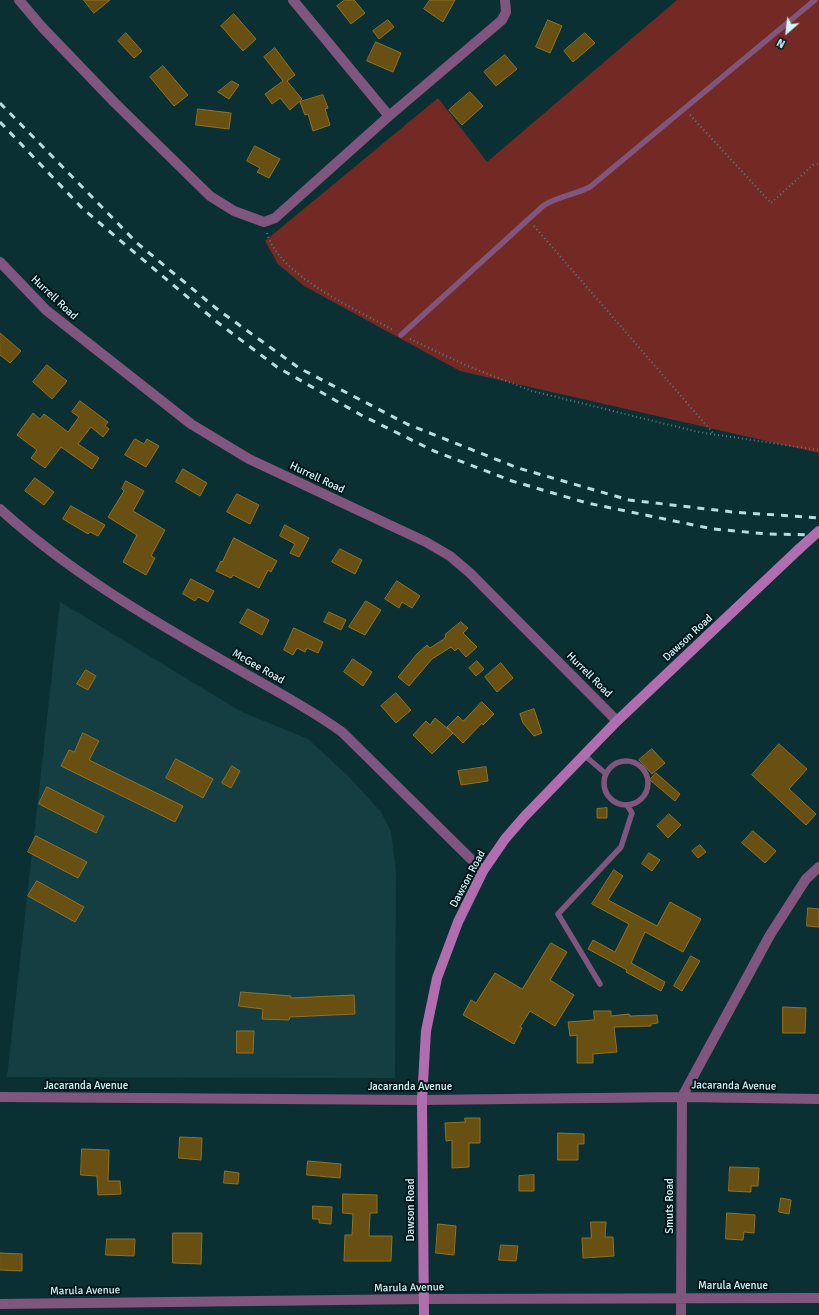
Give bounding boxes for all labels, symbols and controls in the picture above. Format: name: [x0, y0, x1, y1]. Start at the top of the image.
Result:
north arrow: [767, 12, 807, 52]
text: N: [775, 36, 788, 51]
street label: Hurrell Road: [28, 273, 80, 323]
street label: Hurrell Road: [287, 460, 347, 496]
street label: Dawson Road: [660, 612, 716, 664]
street label: McGee Road: [230, 647, 286, 687]
street label: Hurrell Road: [563, 649, 615, 701]
street label: Dawson Road: [447, 848, 489, 910]
street label: Jacaranda Avenue: [44, 1079, 128, 1093]
street label: Jacaranda Avenue: [692, 1079, 776, 1093]
street label: Jacaranda Avenue: [368, 1080, 452, 1094]
street label: Smuts Road: [663, 1178, 677, 1234]
street label: Dawson Road: [404, 1179, 418, 1241]
street label: Marula Avenue: [698, 1279, 768, 1293]
street label: Marula Avenue: [374, 1281, 444, 1295]
street label: Marula Avenue: [50, 1284, 120, 1298]

